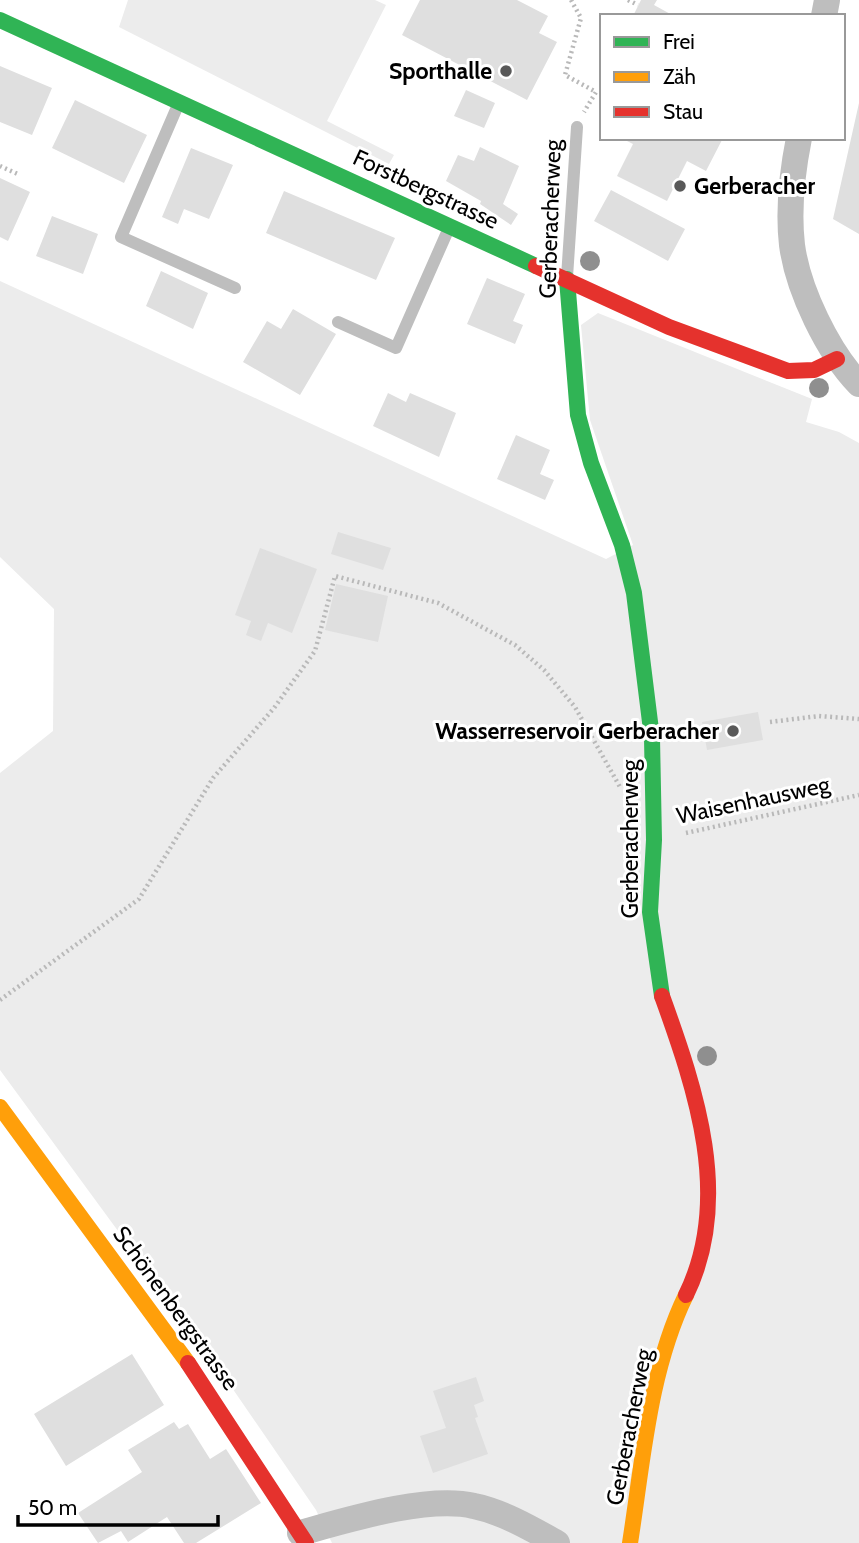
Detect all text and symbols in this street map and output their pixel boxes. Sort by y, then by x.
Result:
legend [600,14,845,140]
text: Frei [663,29,695,54]
place label: Sporthalle [389,57,492,85]
marker: Sporthalle [498,63,514,79]
text: Zäh [663,64,696,89]
text: Stau [663,99,703,124]
street label: Gerberacherweg [533,139,567,299]
street label: Forstbergstrasse [349,143,504,235]
place label: Gerberacher [694,172,815,200]
marker: Gerberacher [672,178,688,194]
place label: Wasserreservoir Gerberacher [435,717,719,745]
marker: Wasserreservoir Gerberacher [725,723,741,739]
street label: Gerberacherweg [616,759,644,918]
street label: Waisenhausweg [674,770,833,830]
street label: Schönenbergstrasse [107,1221,245,1396]
street label: Gerberacherweg [600,1346,658,1508]
scale bar [18,1484,217,1528]
text: 50 m [28,1495,77,1520]

